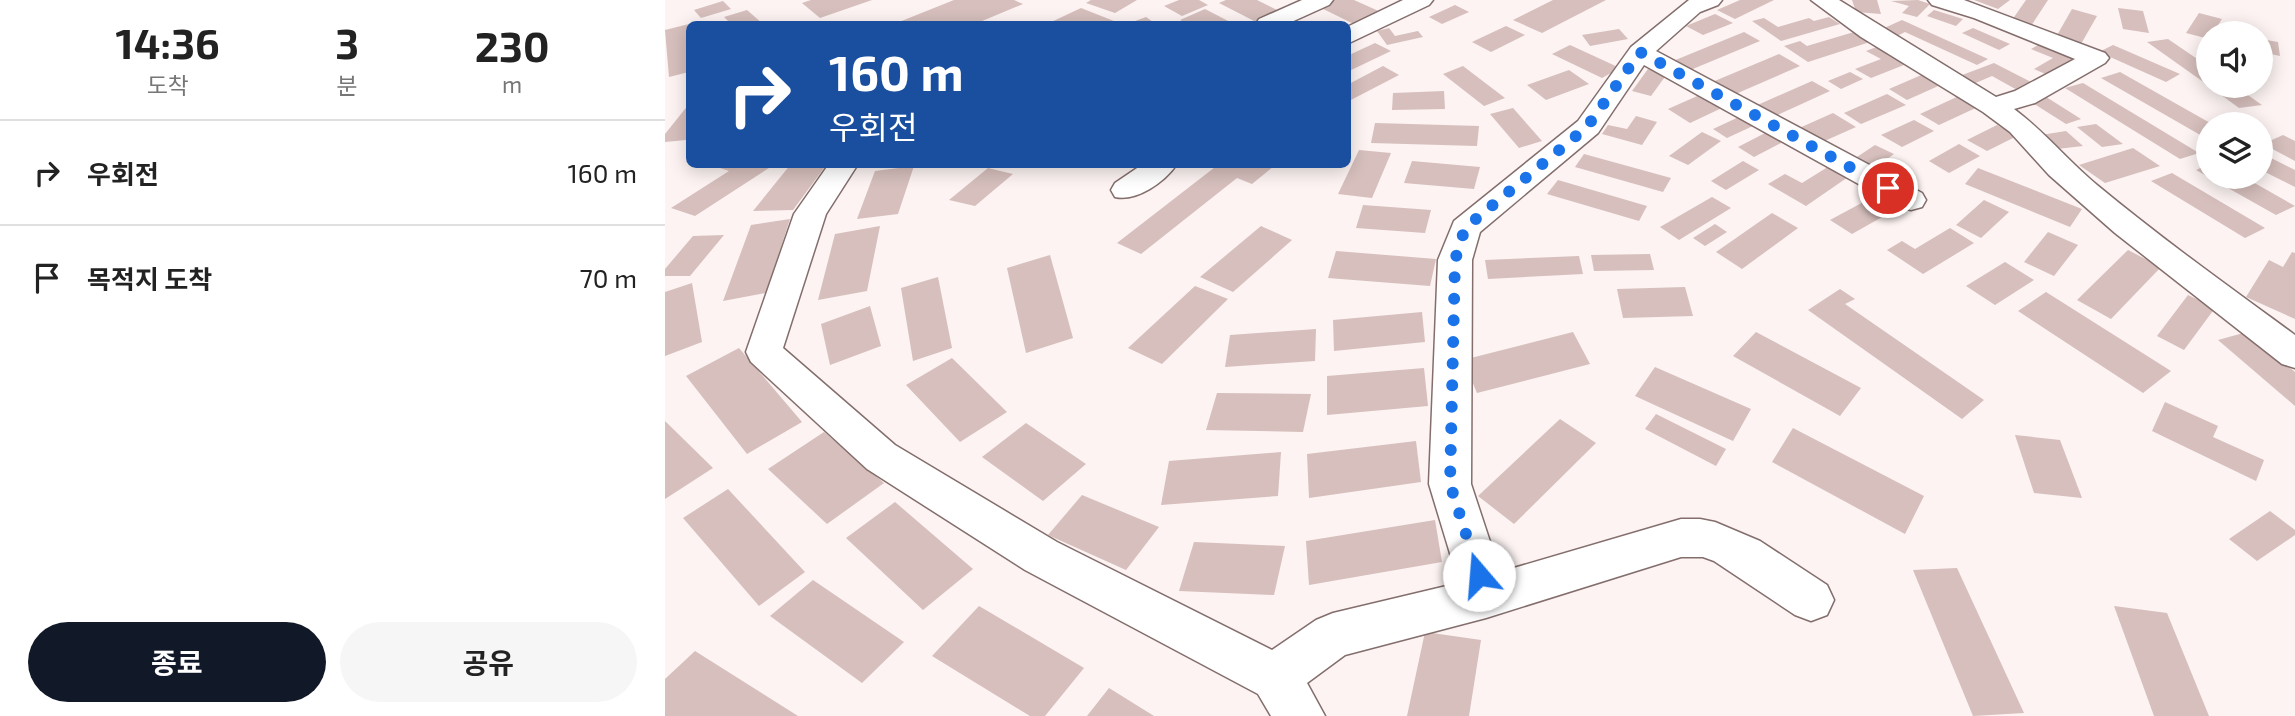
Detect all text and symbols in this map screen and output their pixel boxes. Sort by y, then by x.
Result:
text: 14:36 [116,17,220,67]
text: 3 [335,17,359,67]
text: 230 [475,20,549,70]
map controls [2196,21,2273,189]
button: sound [2196,21,2273,98]
text: 160 m [829,42,964,101]
icon: right [714,49,805,140]
text: m [502,70,522,98]
text: 도착 [147,71,189,99]
text: 분 [337,71,358,99]
text: 우회전 [829,107,917,145]
button: layers [2196,112,2273,189]
icon: right [28,154,66,192]
text: 160 m [568,157,637,188]
text: 우회전 [87,158,159,189]
pin [1858,158,1918,218]
icon: arrive [1869,169,1907,207]
icon: arrive [28,259,66,297]
text: 70 m [579,262,637,293]
text: 목적지 도착 [87,263,212,294]
position arrow [1442,538,1516,612]
button: 종료 [28,622,326,702]
button: 공유 [340,622,637,702]

